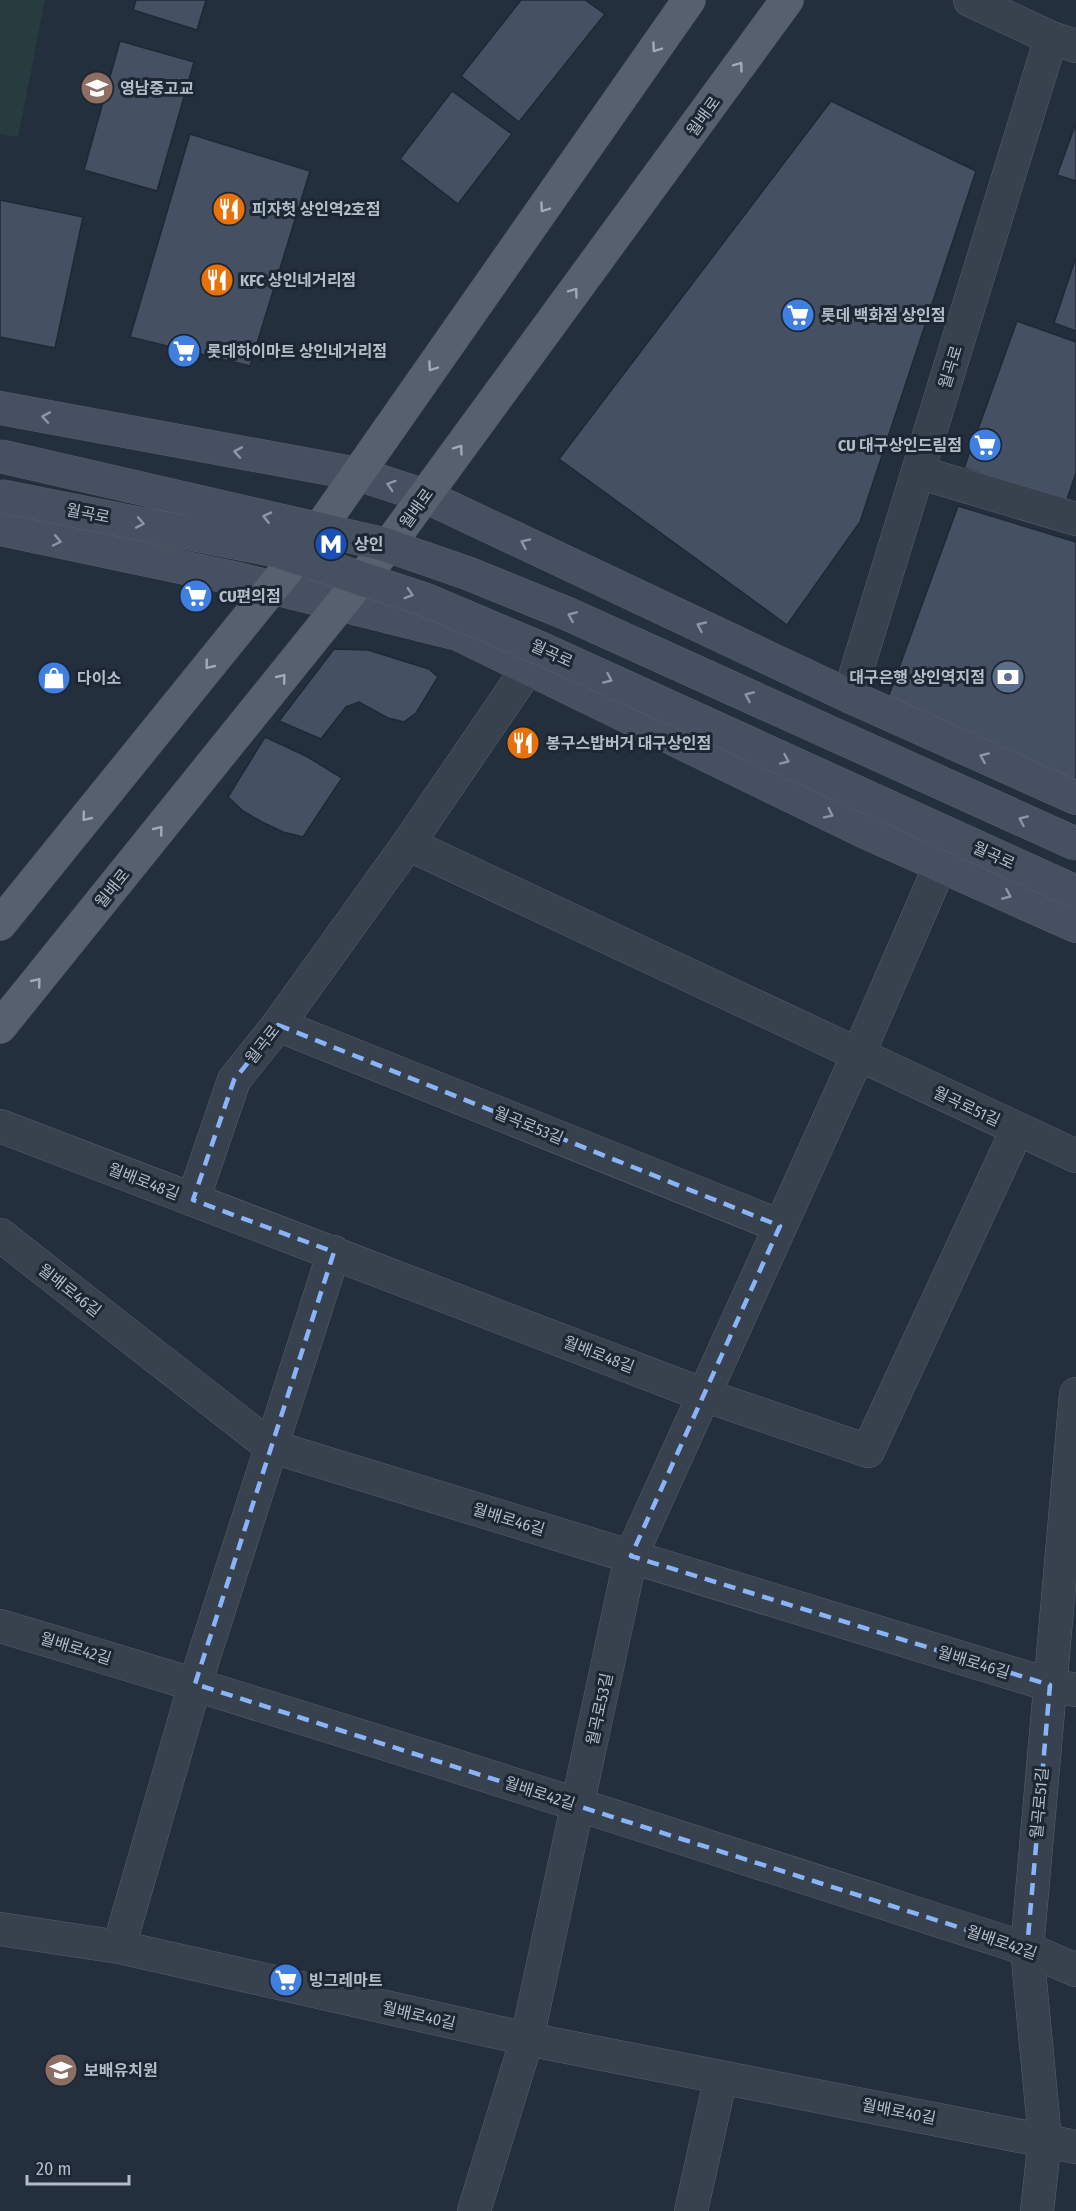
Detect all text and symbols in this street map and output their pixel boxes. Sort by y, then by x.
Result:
one-way arrow [652,41,663,52]
one-way arrow [731,62,742,73]
school or university icon: 영남중고교 [79,70,115,106]
place label: 영남중고교 [120,79,194,98]
street label: 월배로 [683,93,724,140]
restaurant icon: 피자헛 상인역2호점 [211,191,247,227]
place label: 피자헛 상인역2호점 [252,200,381,219]
one-way arrow [540,201,551,212]
restaurant icon: KFC 상인네거리점 [199,262,235,298]
place label: KFC 상인네거리점 [240,271,356,290]
one-way arrow [567,287,578,298]
supermarket icon: 롯데 백화점 상인점 [780,297,816,333]
place label: 롯데 백화점 상인점 [821,306,945,325]
supermarket icon: 롯데하이마트 상인네거리점 [166,333,202,369]
place label: 롯데하이마트 상인네거리점 [207,342,387,361]
street label: 월곡로 [935,343,966,391]
one-way arrow [428,361,439,372]
one-way arrow [42,411,52,424]
supermarket icon: CU 대구상인드림점 [967,427,1003,463]
place label: CU 대구상인드림점 [838,436,962,455]
one-way arrow [452,445,463,456]
one-way arrow [233,446,243,459]
one-way arrow [386,480,397,493]
street label: 월배로 [396,485,437,532]
street label: 월곡로 [64,500,112,527]
one-way arrow [262,511,272,524]
one-way arrow [135,516,145,529]
metro station icon: 상인 [313,526,349,562]
one-way arrow [52,534,62,547]
place label: 상인 [354,535,383,554]
one-way arrow [520,539,531,551]
supermarket icon: CU편의점 [178,578,214,614]
place label: CU편의점 [219,587,281,606]
one-way arrow [403,587,414,600]
one-way arrow [567,611,578,623]
one-way arrow [697,622,708,634]
street label: 월곡로 [528,636,576,671]
one-way arrow [205,658,216,669]
bank icon: 대구은행 상인역지점 [990,659,1026,695]
shop icon: 다이소 [36,660,72,696]
place label: 대구은행 상인역지점 [849,668,985,687]
place label: 다이소 [77,669,121,688]
one-way arrow [601,671,612,683]
one-way arrow [274,674,285,685]
one-way arrow [745,691,756,703]
restaurant icon: 봉구스밥버거 대구상인점 [505,725,541,761]
place label: 봉구스밥버거 대구상인점 [546,734,711,753]
one-way arrow [779,752,790,764]
one-way arrow [980,752,991,764]
one-way arrow [823,807,834,819]
one-way arrow [83,810,94,821]
one-way arrow [1018,815,1029,827]
one-way arrow [152,826,163,837]
street label: 월곡로 [970,838,1018,873]
street label: 월배로 [91,865,134,911]
one-way arrow [1000,888,1011,900]
one-way arrow [29,978,40,989]
street label: 월곡로 [241,1021,284,1068]
street label: 월곡로51길 [930,1083,1003,1130]
street label: 월곡로53길 [491,1103,566,1148]
street label: 월배로48길 [106,1159,182,1204]
street label: 월배로46길 [34,1260,105,1321]
street label: 월배로48길 [561,1332,637,1377]
street label: 월배로46길 [470,1499,547,1539]
street label: 월배로42길 [38,1629,114,1668]
street label: 월배로46길 [935,1642,1012,1682]
street label: 월곡로53길 [583,1671,616,1747]
street label: 월곡로51길 [1027,1767,1052,1840]
street label: 월배로42길 [502,1773,578,1814]
street label: 월배로42길 [964,1922,1040,1963]
supermarket icon: 빙그레마트 [268,1962,304,1998]
place label: 빙그레마트 [309,1971,383,1990]
street label: 월배로40길 [380,1998,458,2033]
school or university icon: 보배유치원 [43,2052,79,2088]
place label: 보배유치원 [84,2061,158,2080]
street label: 월배로40길 [860,2095,938,2128]
scale bar [27,2148,129,2186]
text: 20 m [36,2158,71,2180]

